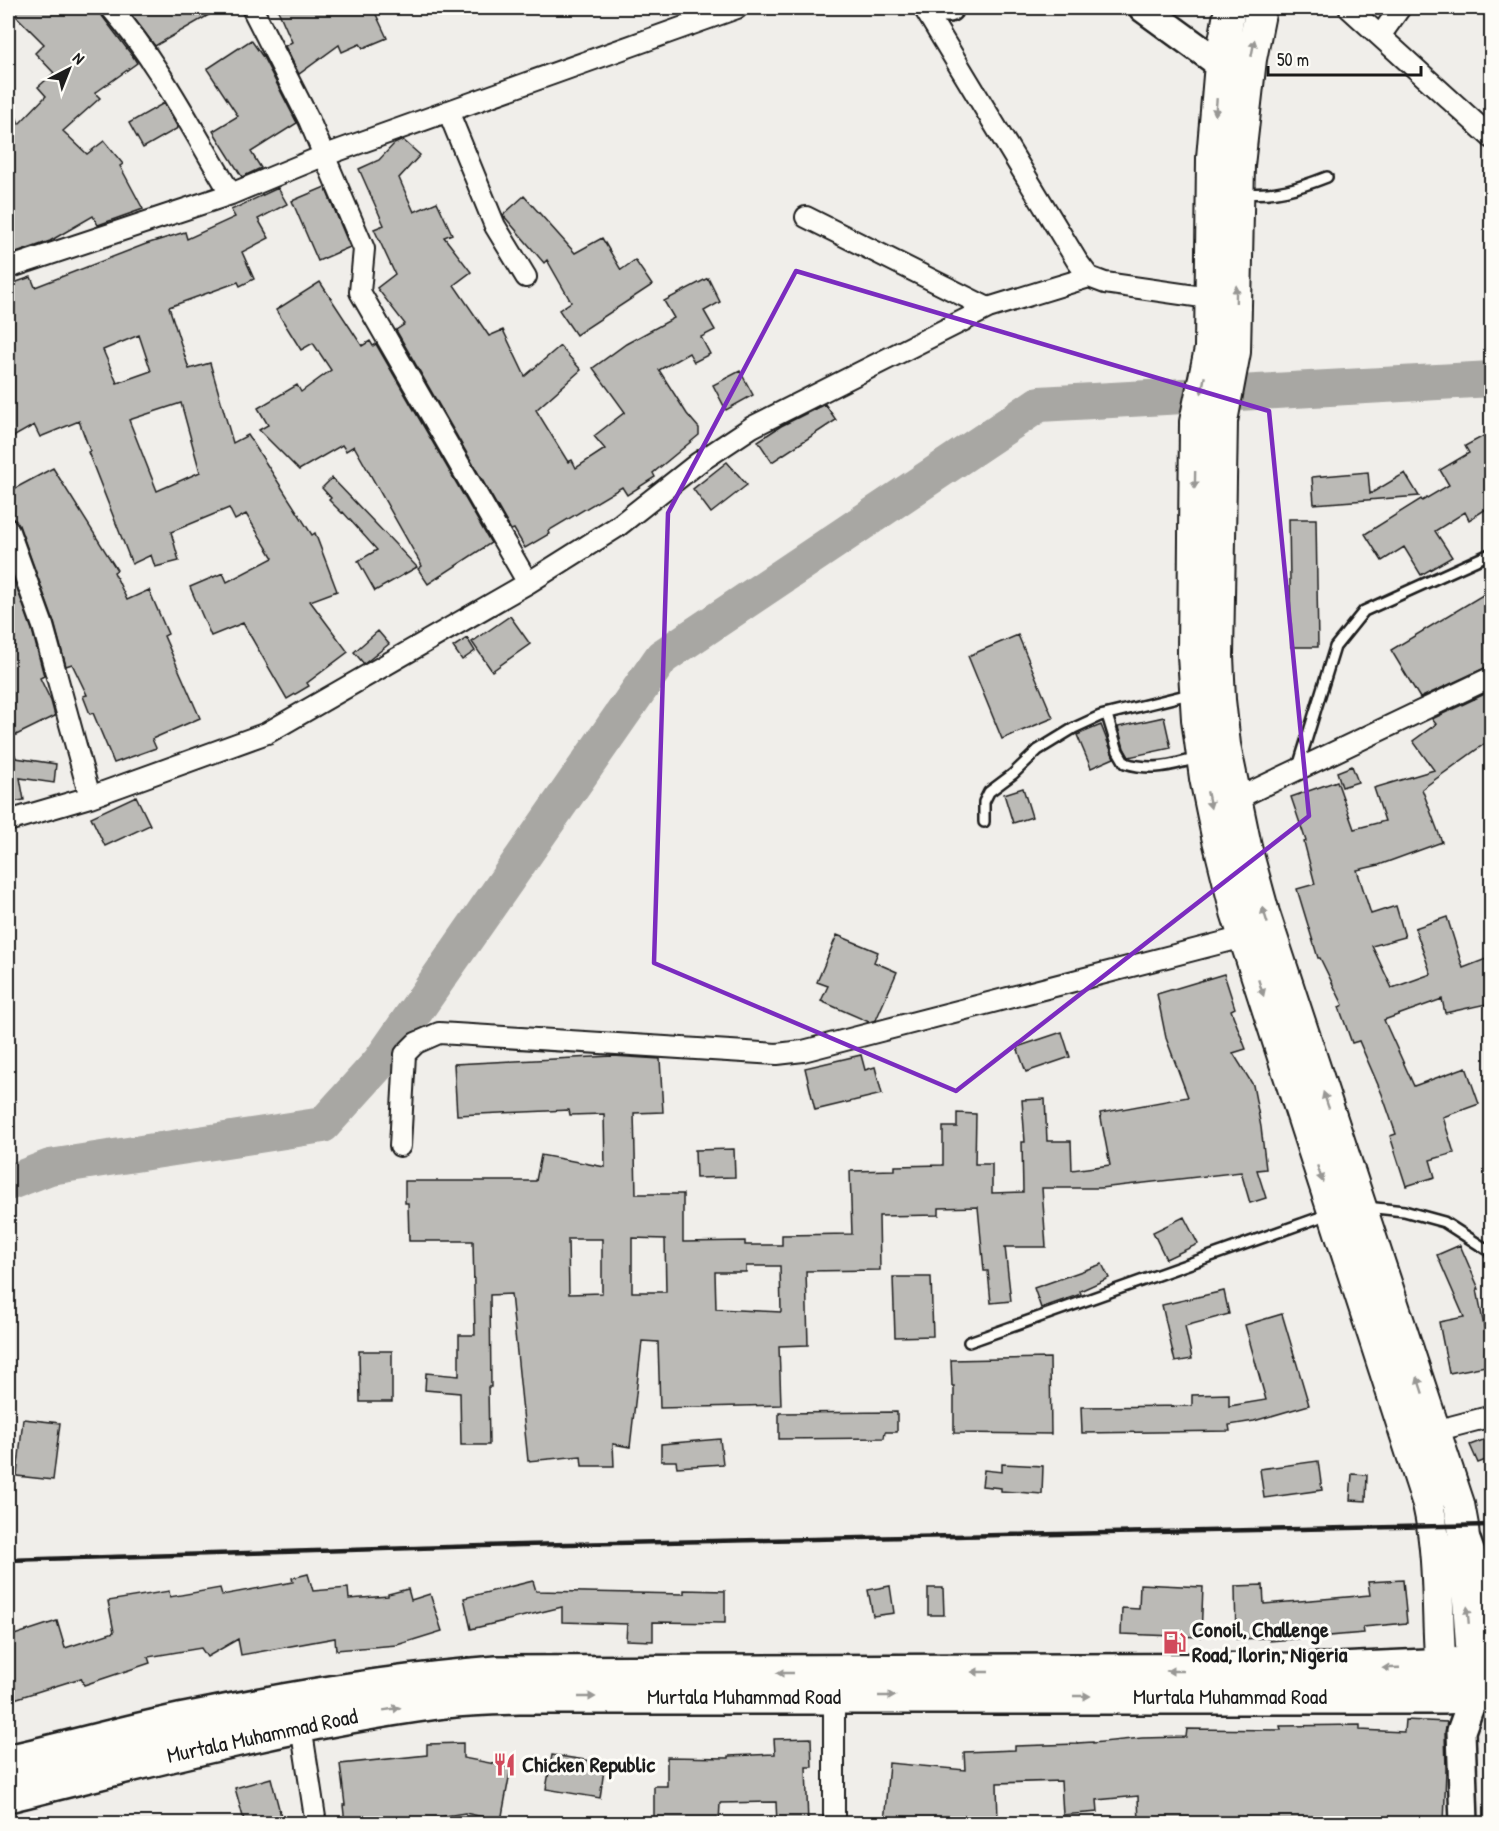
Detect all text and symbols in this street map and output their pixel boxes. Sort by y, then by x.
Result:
one-way arrow [1249,38,1258,57]
north arrow [39,39,99,99]
scale bar [1268,39,1421,77]
text: N [69,47,90,69]
text: 50 m [1277,47,1309,72]
one-way arrow [1211,97,1221,116]
one-way arrow [1232,284,1241,303]
one-way arrow [1198,376,1207,395]
one-way arrow [1190,471,1200,490]
one-way arrow [1205,791,1215,809]
one-way arrow [1259,906,1269,924]
one-way arrow [1256,979,1266,997]
one-way arrow [1321,1091,1331,1109]
one-way arrow [1316,1165,1325,1183]
one-way arrow [1415,1376,1425,1394]
one-way arrow [1463,1606,1473,1625]
place label: Conoil, Challenge Road, Ilorin, Nigeria [1192,1614,1348,1670]
fuel station icon: Conoil, Challenge Road, Ilorin, Nigeria [1161,1629,1187,1655]
one-way arrow [1382,1664,1401,1673]
one-way arrow [1166,1666,1185,1676]
one-way arrow [971,1667,990,1677]
one-way arrow [776,1668,795,1678]
street label: Murtala Muhammad Road [647,1681,841,1711]
street label: Murtala Muhammad Road [1133,1681,1327,1711]
one-way arrow [877,1691,896,1701]
one-way arrow [1072,1691,1091,1701]
one-way arrow [577,1692,596,1702]
street label: Murtala Muhammad Road [164,1700,360,1770]
one-way arrow [383,1705,402,1714]
place label: Chicken Republic [522,1749,655,1780]
restaurant icon: Chicken Republic [491,1751,517,1777]

